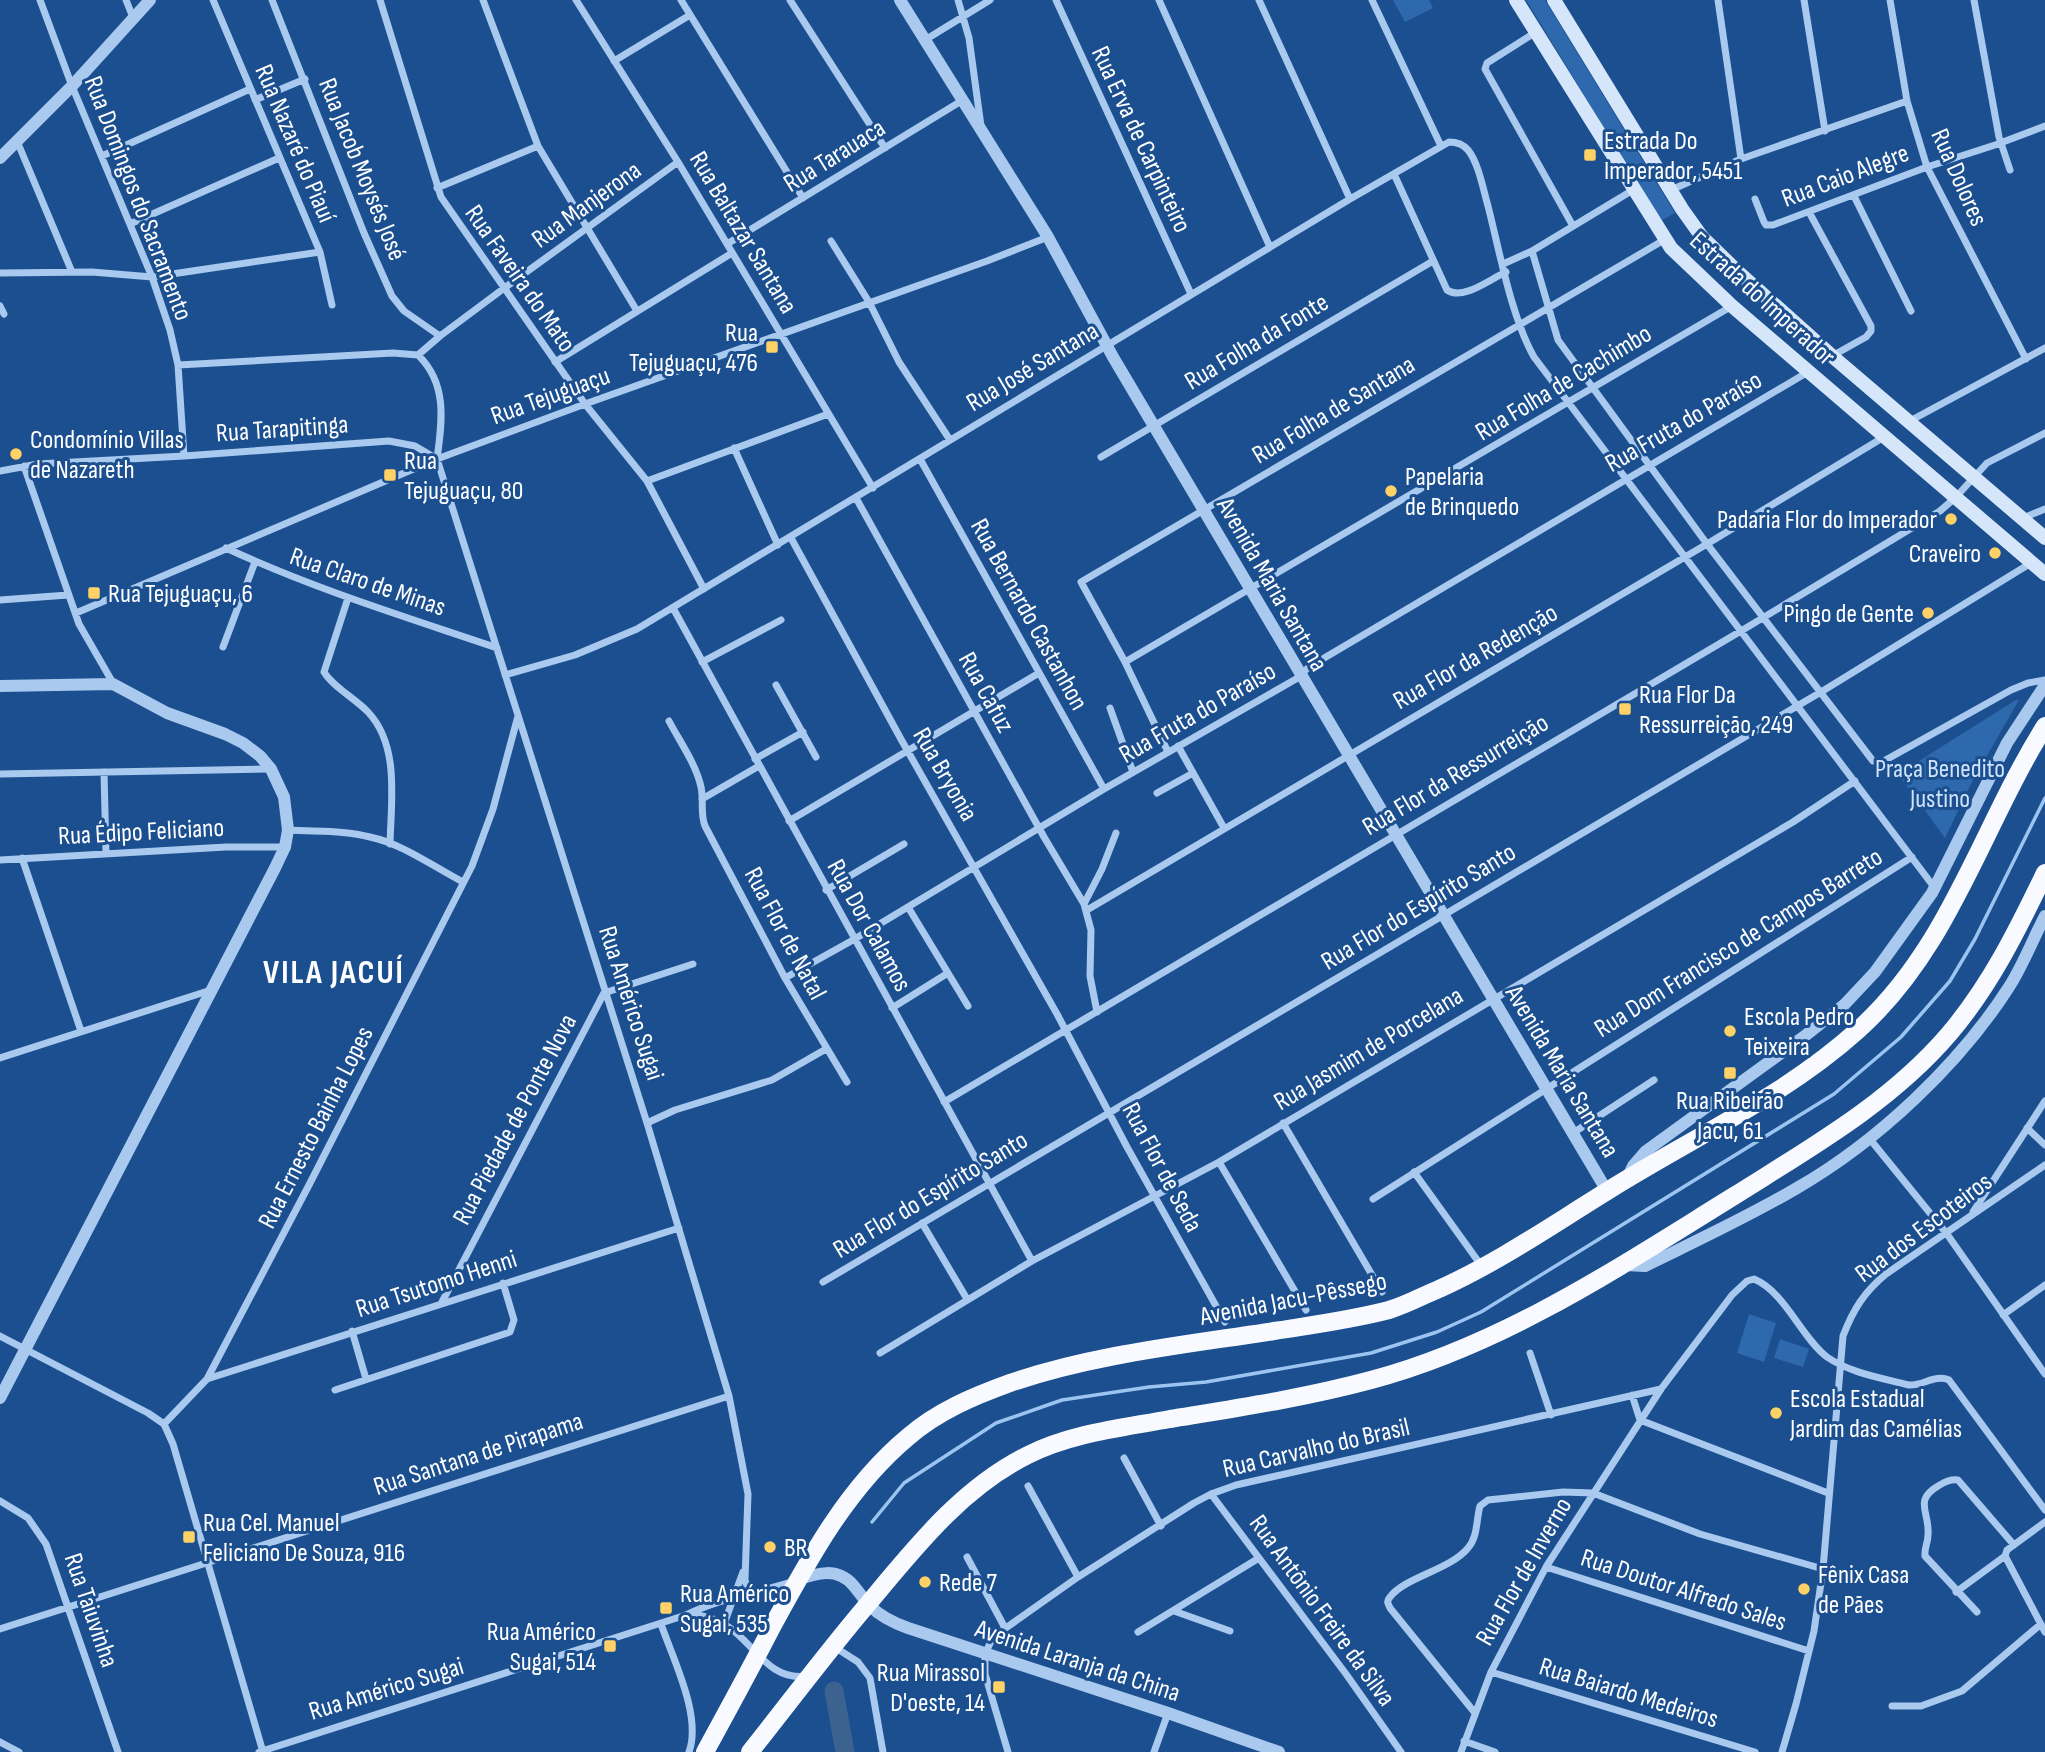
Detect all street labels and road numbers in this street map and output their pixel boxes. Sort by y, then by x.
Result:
street label: Rua Erva de Carpinteiro [1084,42,1197,238]
street label: Rua Nazaré do Piauí [247,60,342,227]
street label: Rua Domingos do Sacramento [77,72,198,325]
street label: Rua Jacob Moysés José [311,74,412,265]
street label: Rua Tarauaca [778,113,891,200]
street label: Rua Dolores [1924,124,1994,231]
street label: Rua Caio Alegre [1778,138,1913,215]
street label: Rua Baltazar Santana [682,146,803,319]
street label: Rua Manjerona [526,155,648,255]
street label: Rua Faveira do Mato [458,199,582,358]
street label: Estrada do Imperador [1683,226,1842,373]
street label: Rua Folha da Fonte [1179,287,1334,397]
street label: Rua José Santana [961,316,1104,419]
street label: Rua Folha de Cachimbo [1470,319,1657,448]
street label: Rua Folha de Santana [1247,350,1421,471]
street label: Rua Tejuguaçu [487,361,614,432]
street label: Rua Fruta do Paraíso [1600,365,1768,480]
street label: Rua Tarapitinga [215,409,349,450]
street label: Avenida Maria Santana [1209,492,1334,677]
street label: Rua Bernardo Castanhon [963,514,1094,716]
street label: Rua Claro de Minas [286,541,449,624]
street label: Rua Flor da Redenção [1388,598,1563,717]
street label: Rua Cafuz [951,647,1020,738]
street label: Rua Fruta do Paraíso [1114,656,1282,771]
street label: Rua Flor da Ressurreição [1357,708,1554,843]
street label: Rua Bryonia [906,722,984,827]
street label: Rua Édipo Feliciano [57,813,225,852]
street label: Rua Flor do Espírito Santo [1316,837,1522,978]
street label: Rua Dom Francisco de Campos Barreto [1589,842,1888,1045]
street label: Rua Dor Calamos [820,854,918,997]
street label: Rua Flor de Natal [737,862,833,1005]
street label: Rua Américo Sugai [591,923,670,1084]
street label: Avenida Maria Santana [1498,979,1625,1163]
street label: Rua Jasmim de Porcelana [1269,981,1469,1118]
street label: Rua Piedade de Ponte Nova [447,1009,584,1230]
street label: Rua Ernesto Bainha Lopes [252,1022,381,1234]
street label: Rua Flor de Seda [1115,1098,1209,1238]
street label: Rua Flor do Espírito Santo [828,1125,1034,1266]
street label: Rua dos Escoteiros [1849,1167,1998,1290]
street label: Rua Tsutomo Henni [352,1244,521,1325]
street label: Avenida Jacu-Pêssego [1196,1266,1389,1333]
street label: Rua Santana de Pirapama [370,1406,587,1503]
street label: Rua Carvalho do Brasil [1220,1412,1413,1485]
street label: Rua Flor de Inverno [1469,1492,1579,1651]
street label: Rua Antônio Freire da Silva [1242,1509,1402,1712]
street label: Rua Doutor Alfredo Sales [1577,1543,1790,1638]
street label: Rua Taiuvinha [57,1549,125,1672]
street label: Avenida Laranja da China [970,1613,1184,1709]
street label: Rua Américo Sugai [305,1651,468,1728]
street label: Rua Baiardo Medeiros [1535,1651,1722,1735]

